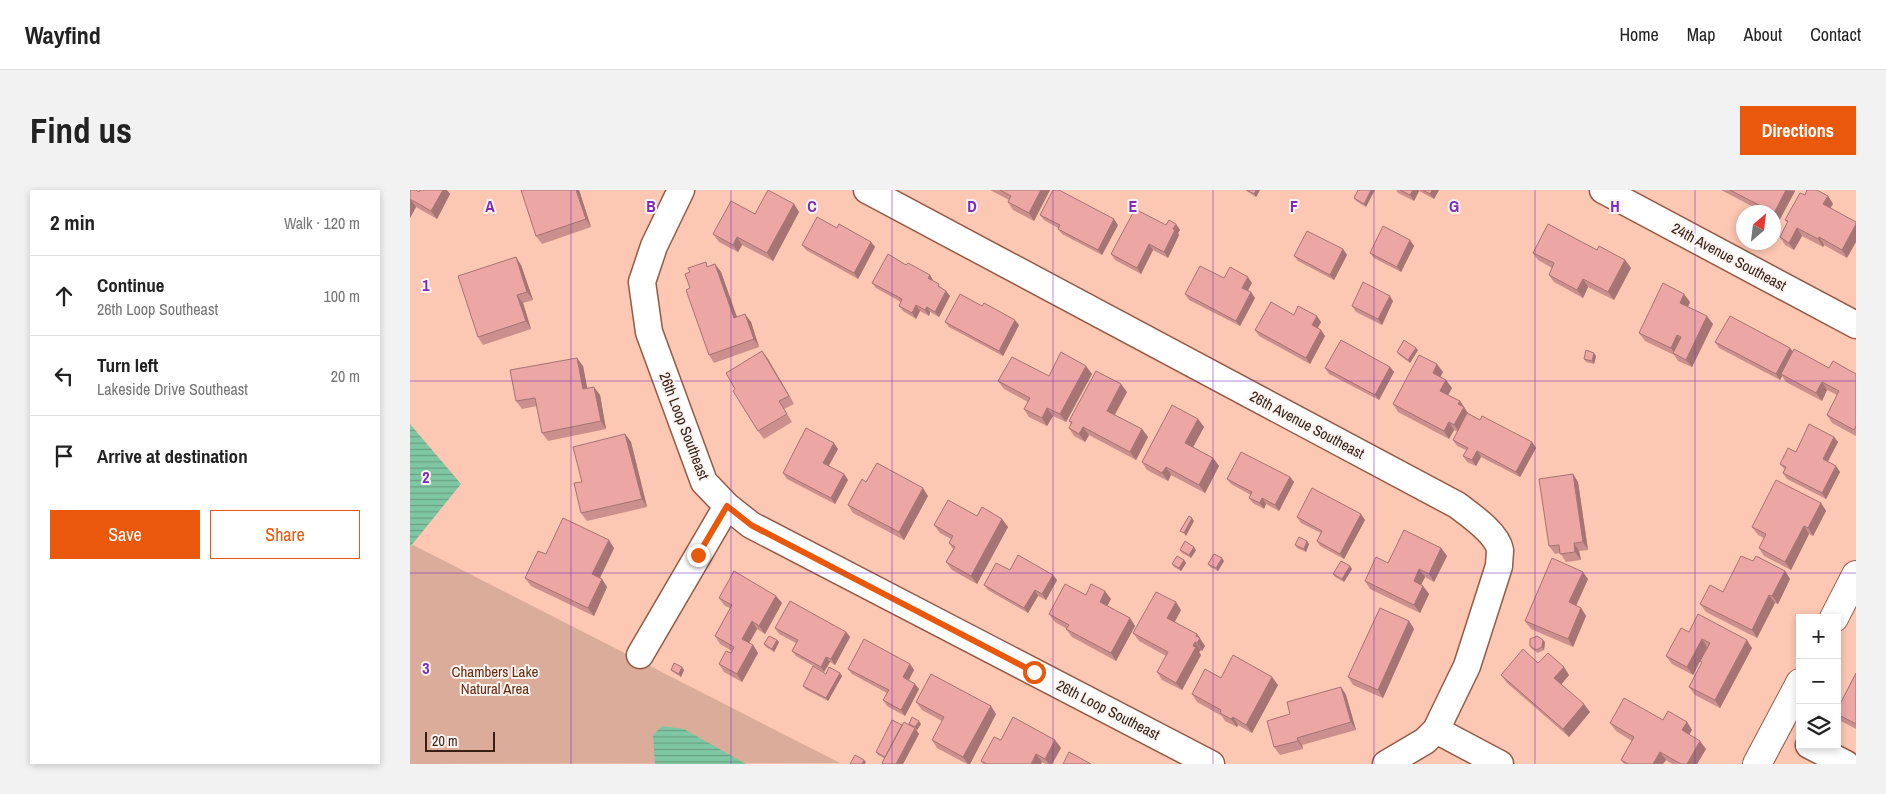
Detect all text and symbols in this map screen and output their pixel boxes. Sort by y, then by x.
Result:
text: Wayfind [25,19,101,51]
text: Home [1619,22,1659,47]
text: Map [1687,22,1716,47]
text: About [1744,22,1782,47]
text: Contact [1810,22,1861,47]
button: Directions [1740,106,1856,155]
text: Find us [30,107,132,154]
text: A [485,195,495,217]
text: B [646,195,656,217]
text: C [807,195,817,217]
text: D [967,195,977,217]
text: E [1129,195,1138,217]
text: F [1290,195,1298,217]
text: G [1449,195,1459,217]
text: H [1610,195,1620,217]
north arrow [1736,205,1781,250]
text: 2 min [50,208,95,237]
text: Walk · 120 m [284,212,360,234]
street label: 24th Avenue Southeast [1668,217,1791,296]
text: Continue [97,272,165,298]
text: 1 [422,274,430,296]
icon: ahead [50,282,78,310]
text: 100 m [324,285,360,307]
text: 26th Loop Southeast [97,298,218,320]
text: Turn left [97,352,158,378]
icon: left [50,362,78,390]
text: 20 m [331,365,360,387]
street label: 26th Loop Southeast [654,369,715,483]
text: Lakeside Drive Southeast [97,378,248,400]
street label: 26th Avenue Southeast [1246,385,1369,464]
icon: arrive [50,442,78,470]
text: Arrive at destination [97,443,248,469]
text: 2 [422,466,430,488]
button: Save [50,510,200,559]
button: Share [210,510,360,559]
route end [687,544,710,567]
map controls [1796,614,1841,749]
button: + [1796,614,1841,659]
text: 3 [422,657,430,679]
button: − [1796,659,1841,704]
park label: Chambers Lake Natural Area [452,661,539,699]
route start [1023,661,1046,684]
street label: 26th Loop Southeast [1053,674,1164,745]
button: layers [1796,704,1841,749]
scale bar [425,729,495,752]
text: 20 m [432,732,458,750]

